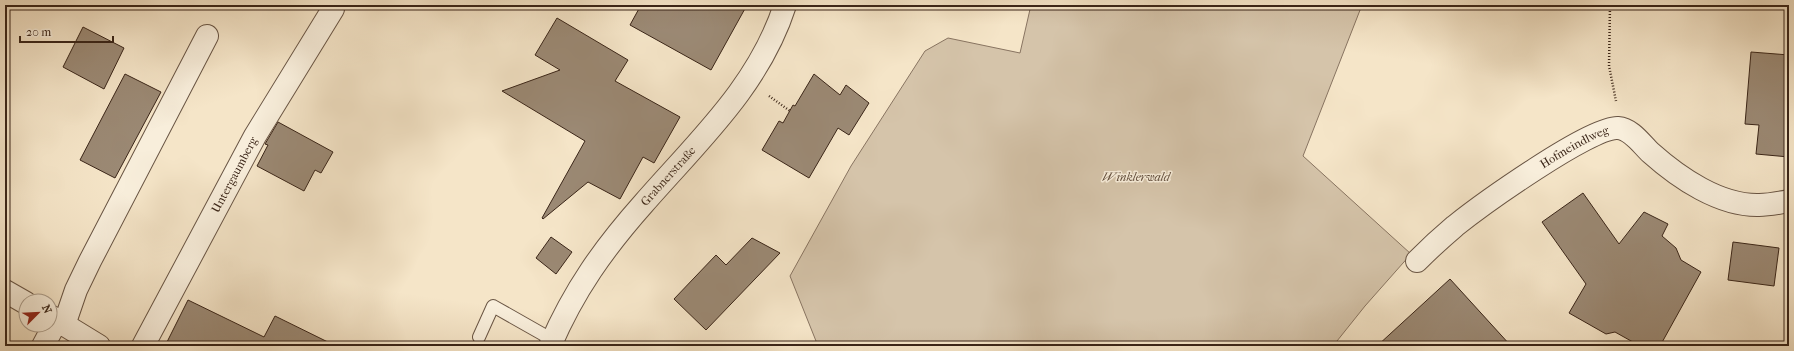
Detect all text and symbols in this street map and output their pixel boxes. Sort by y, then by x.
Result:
scale bar [20,18,113,44]
text: 20 m [26,25,51,39]
street label: Hofmeindlweg [1537,123,1611,171]
street label: Untergaumberg [208,134,260,215]
street label: Grabnerstraße [638,143,699,209]
park label: Winklerwald [1102,170,1172,184]
north arrow [18,293,58,333]
text: N [39,303,55,316]

